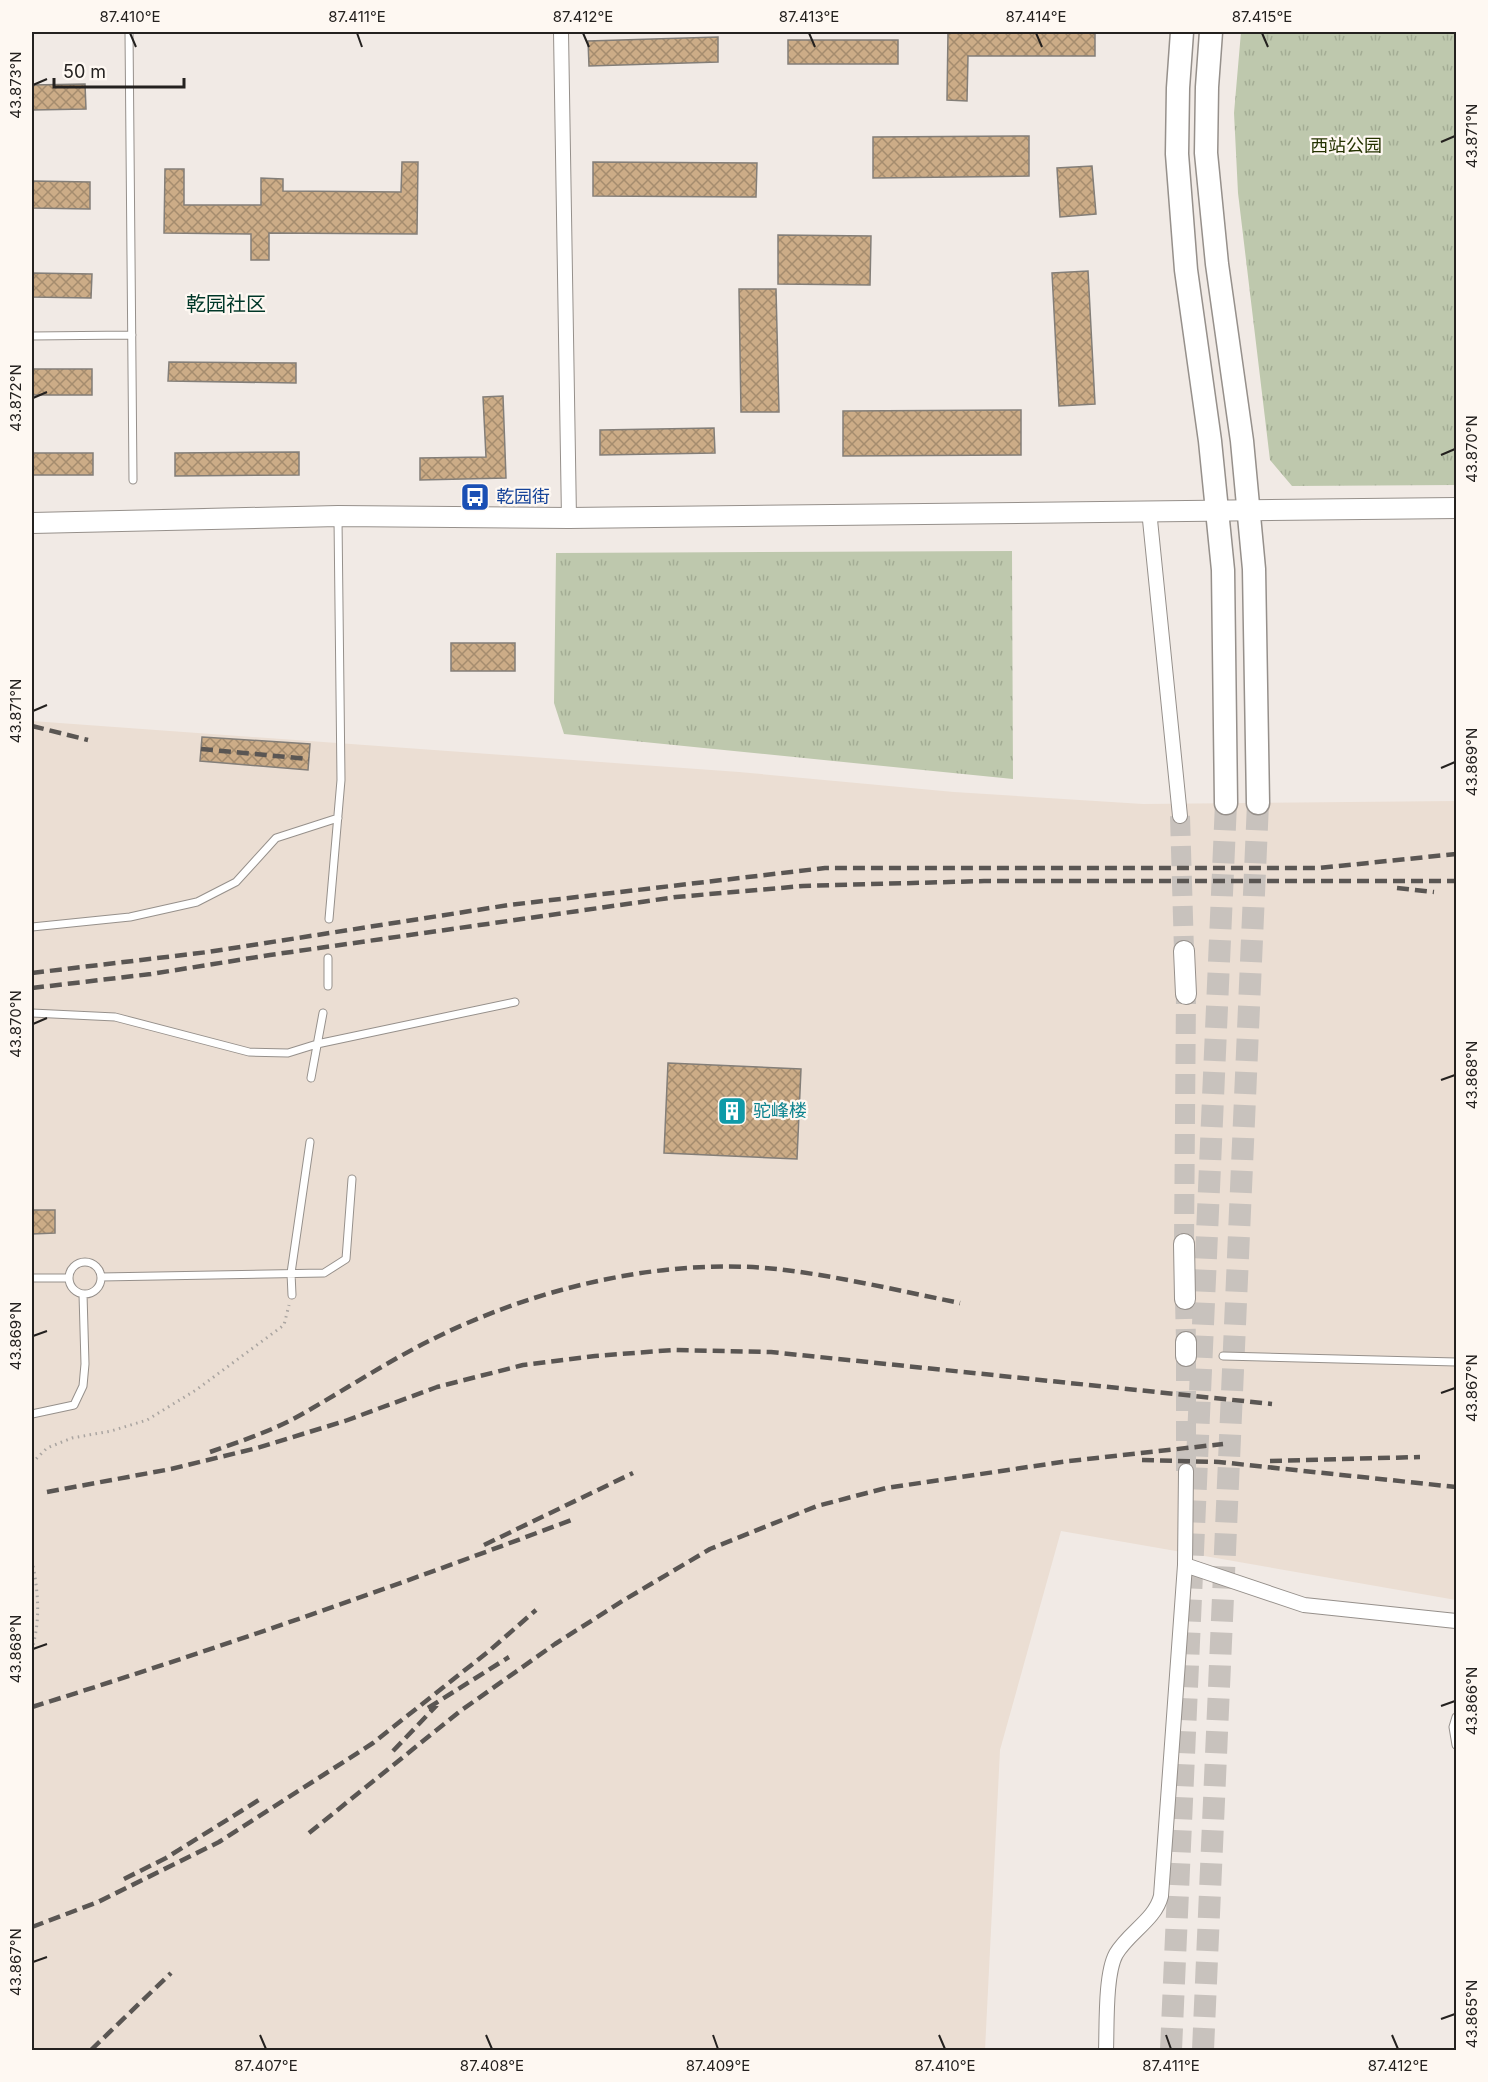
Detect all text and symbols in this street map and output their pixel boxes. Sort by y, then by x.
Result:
text: 87.410°E [99,7,161,26]
text: 87.411°E [328,7,386,26]
text: 87.412°E [553,7,613,26]
text: 87.413°E [779,7,839,26]
text: 87.414°E [1006,7,1066,26]
text: 87.415°E [1232,7,1292,26]
text: 43.873°N [6,51,25,119]
scale bar [54,51,184,89]
text: 50 m [63,61,106,82]
text: 43.871°N [1462,104,1481,168]
park label: 西站公园 [1310,135,1382,156]
district label: 乾园社区 [186,292,266,316]
text: 43.872°N [6,364,25,432]
text: 43.870°N [1462,415,1481,483]
bus stop icon: 乾园街 [459,481,491,513]
place label: 乾园街 [496,486,550,507]
text: 43.871°N [6,679,25,743]
text: 43.869°N [1462,728,1481,796]
text: 43.870°N [6,990,25,1058]
text: 43.868°N [1462,1041,1481,1109]
building icon: 驼峰楼 [716,1095,748,1127]
place label: 驼峰楼 [753,1100,807,1121]
text: 43.869°N [6,1302,25,1370]
text: 43.867°N [1462,1354,1481,1422]
text: 43.868°N [6,1615,25,1683]
text: 43.866°N [1462,1667,1481,1735]
text: 43.867°N [6,1928,25,1996]
text: 43.865°N [1462,1980,1481,2048]
text: 87.407°E [234,2056,298,2075]
text: 87.408°E [460,2056,524,2075]
text: 87.409°E [686,2056,750,2075]
text: 87.410°E [914,2056,976,2075]
text: 87.411°E [1142,2056,1200,2075]
text: 87.412°E [1368,2056,1428,2075]

